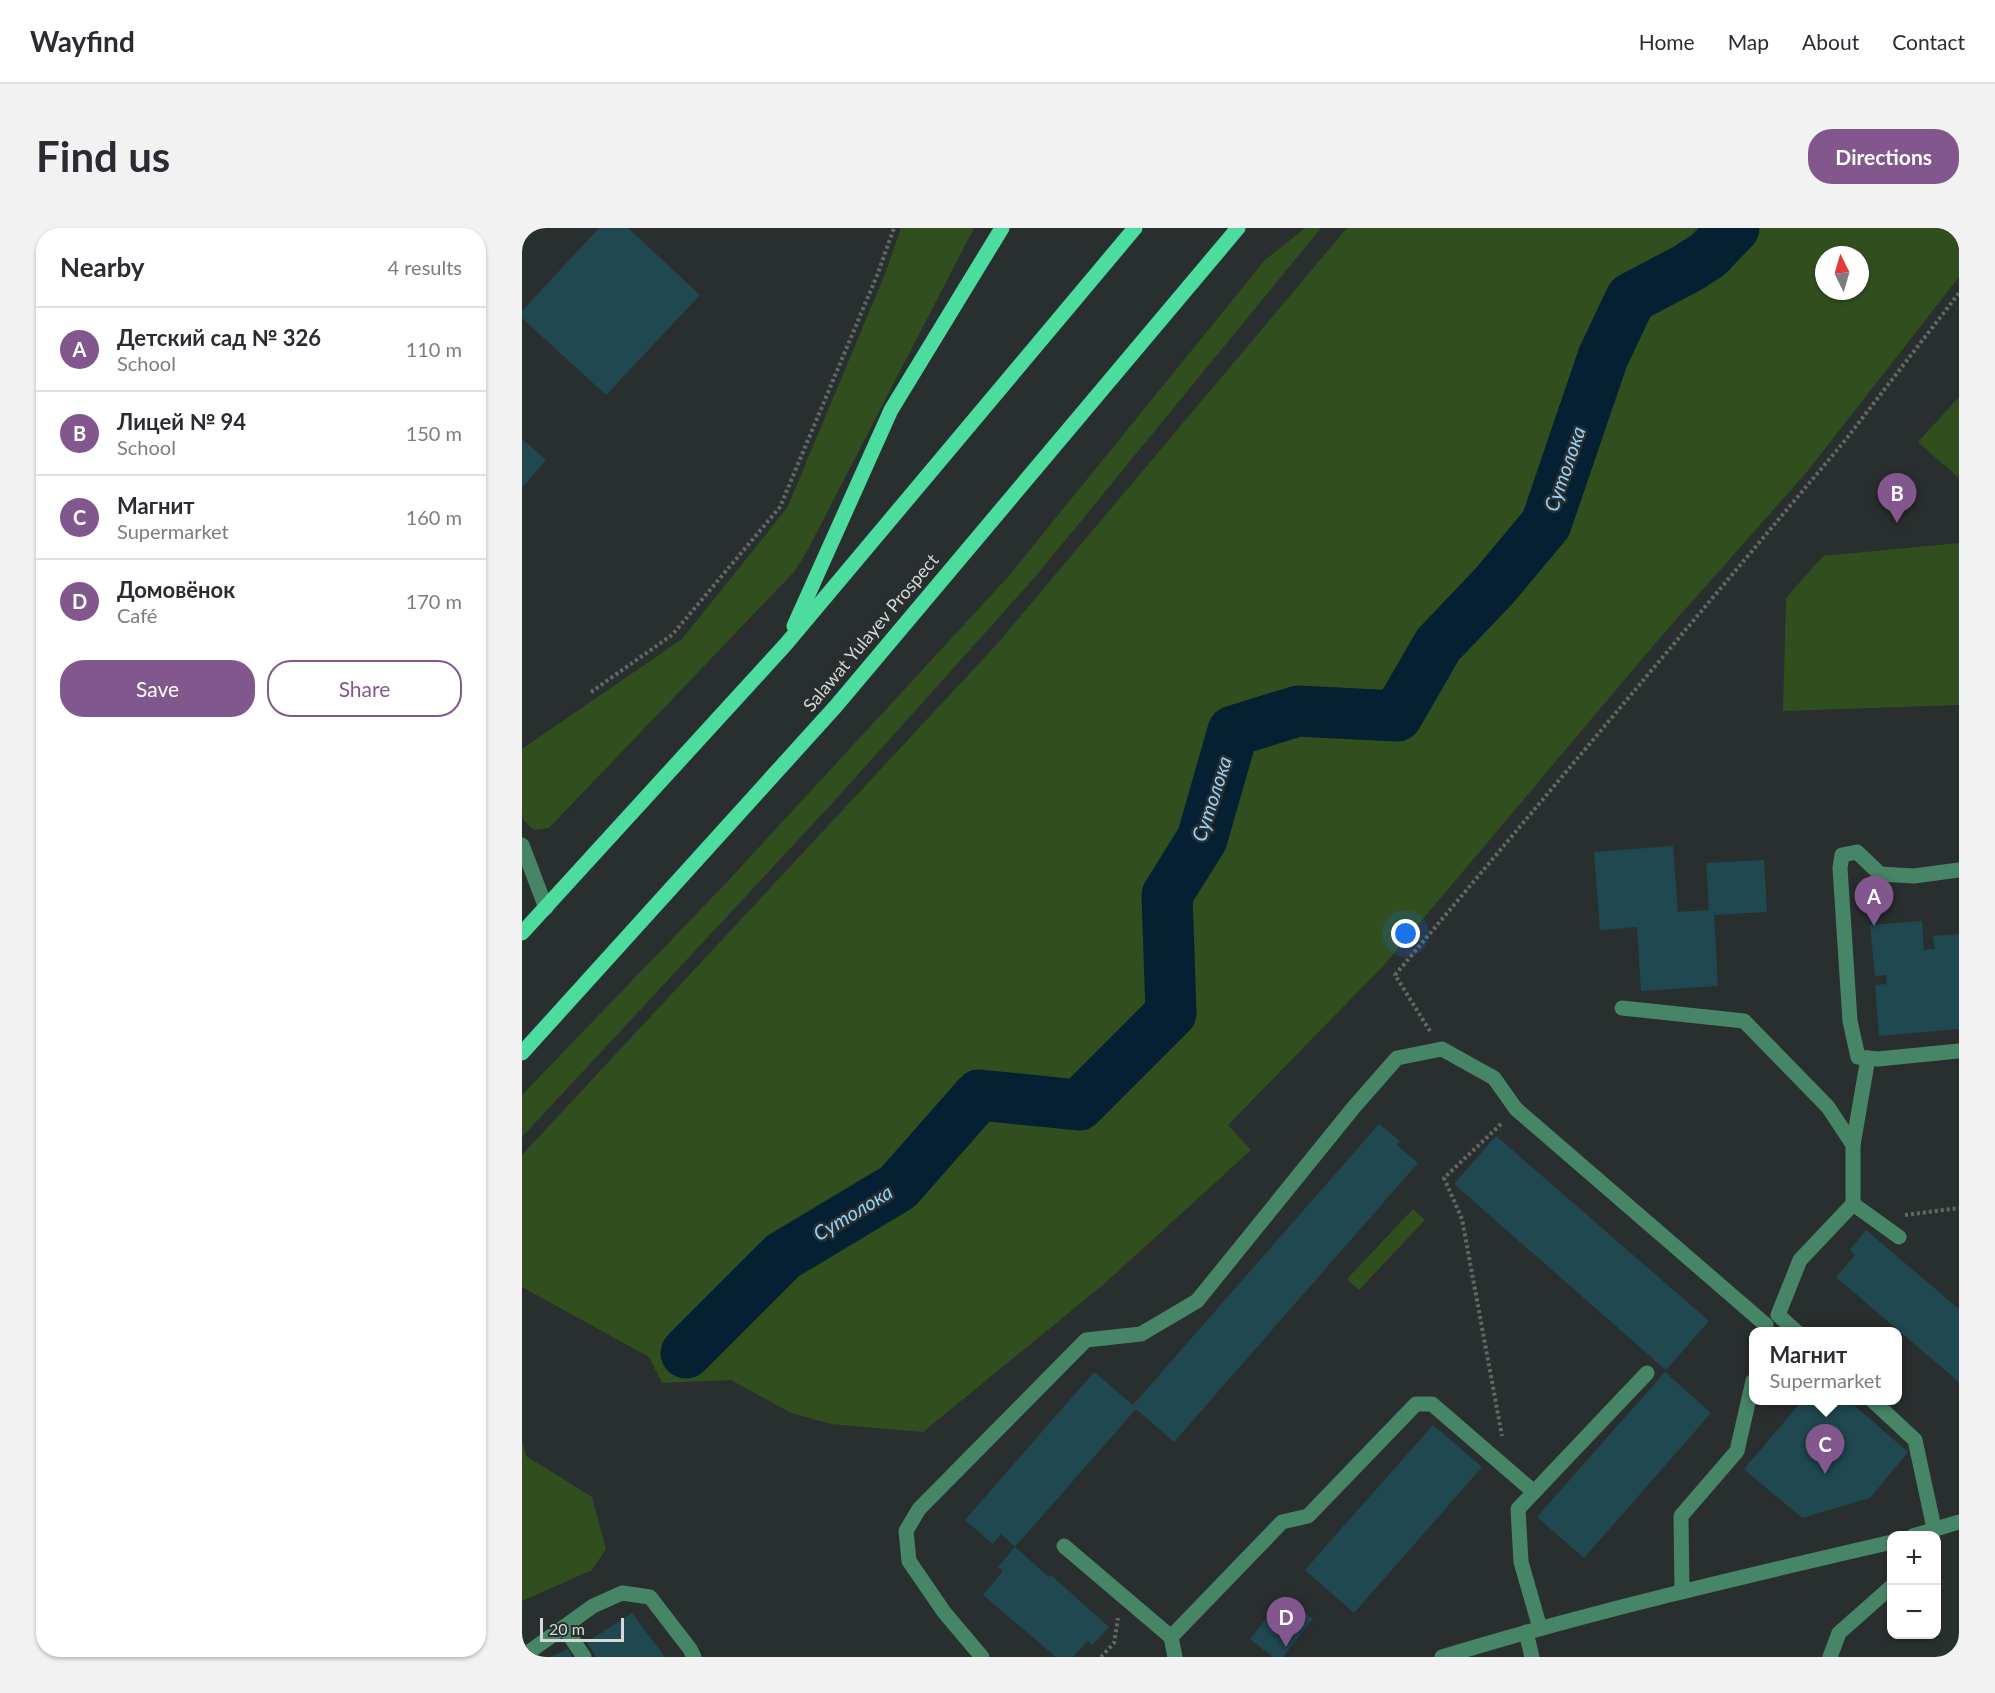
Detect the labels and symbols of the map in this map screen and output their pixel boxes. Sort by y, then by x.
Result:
north arrow [1815,246,1869,300]
water label: Сутолока [1538,423,1590,514]
pin: B [1878,474,1916,523]
street label: Salawat Yulayev Prospect [798,549,943,716]
water label: Сутолока [1186,753,1236,844]
pin: A [1854,876,1894,926]
your location [1391,919,1420,948]
water label: Сутолока [809,1179,896,1245]
pin: C [1806,1424,1844,1474]
pin: D [1266,1598,1305,1647]
scale bar [540,1615,624,1642]

